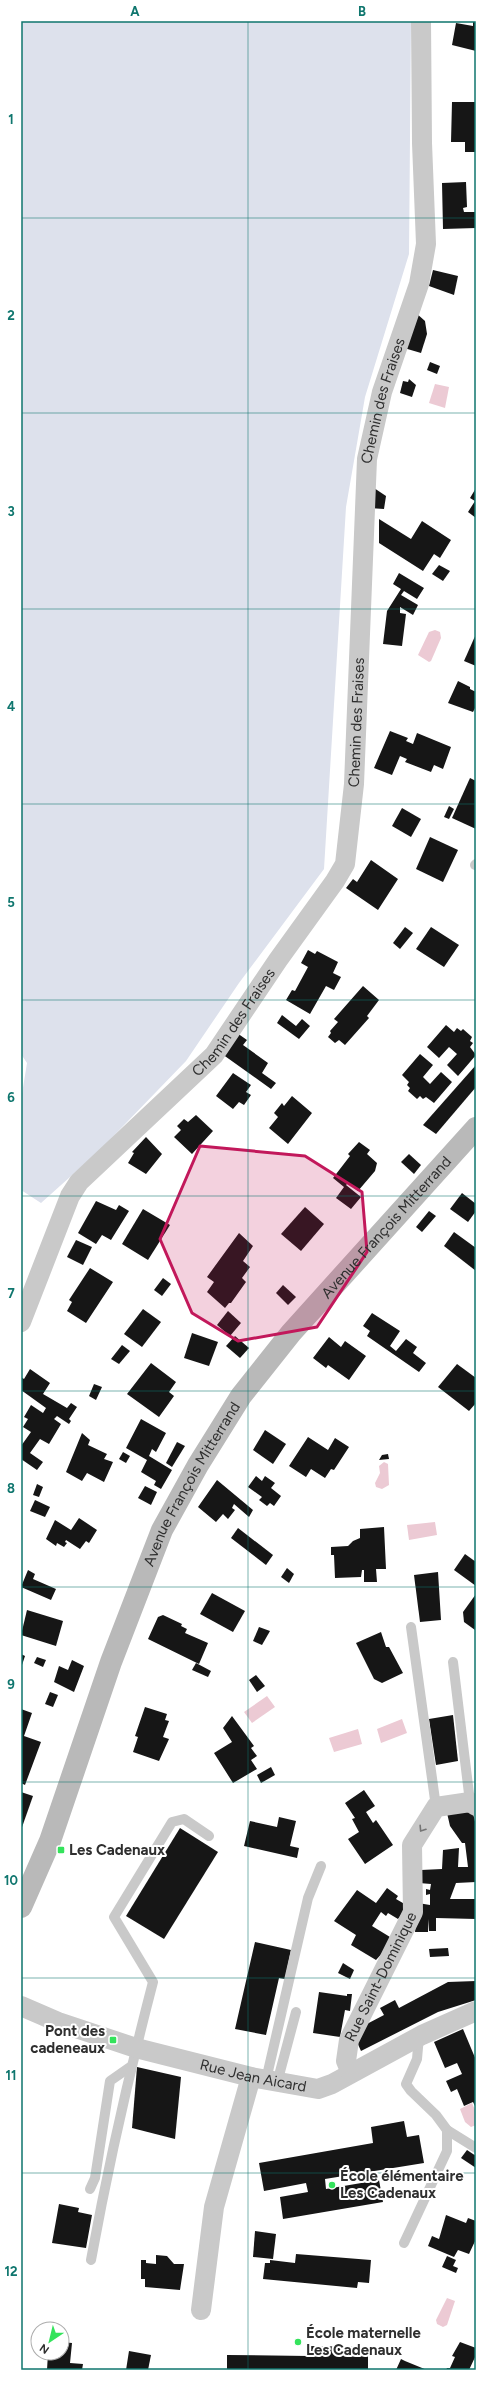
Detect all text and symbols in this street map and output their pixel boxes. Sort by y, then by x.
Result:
text: A [130,4,140,19]
text: B [358,4,366,19]
text: 1 [8,112,14,127]
text: 2 [7,308,15,323]
street label: Chemin des Fraises [357,335,409,465]
text: 3 [7,504,15,519]
street label: Chemin des Fraises [345,657,368,788]
text: 4 [7,699,15,714]
text: 5 [7,895,15,910]
street label: Chemin des Fraises [188,965,279,1080]
text: 6 [7,1090,15,1105]
street label: Avenue François Mitterrand [318,1153,455,1302]
text: 7 [7,1286,15,1301]
street label: Avenue François Mitterrand [140,1399,244,1569]
text: 8 [7,1481,15,1496]
text: 9 [7,1677,15,1692]
one-way arrow [420,1824,427,1831]
place label: Les Cadenaux [69,1841,165,1859]
marker: Les Cadenaux [56,1845,66,1855]
text: 10 [4,1873,18,1888]
street label: Rue Saint-Dominique [341,1909,421,2045]
place label: Pont des cadeneaux [30,2022,105,2057]
marker: Pont des cadeneaux [108,2035,118,2045]
street label: Rue Jean Aicard [198,2055,308,2096]
text: 11 [6,2068,16,2083]
place label: École élémentaire Les Cadenaux [340,2167,464,2202]
marker: École élémentaire Les Cadenaux [327,2180,337,2190]
text: 12 [4,2264,18,2279]
north arrow [30,2321,70,2361]
place label: École maternelle Les Cadenaux [306,2324,421,2359]
marker: École maternelle Les Cadenaux [293,2337,303,2347]
text: N [37,2341,52,2357]

